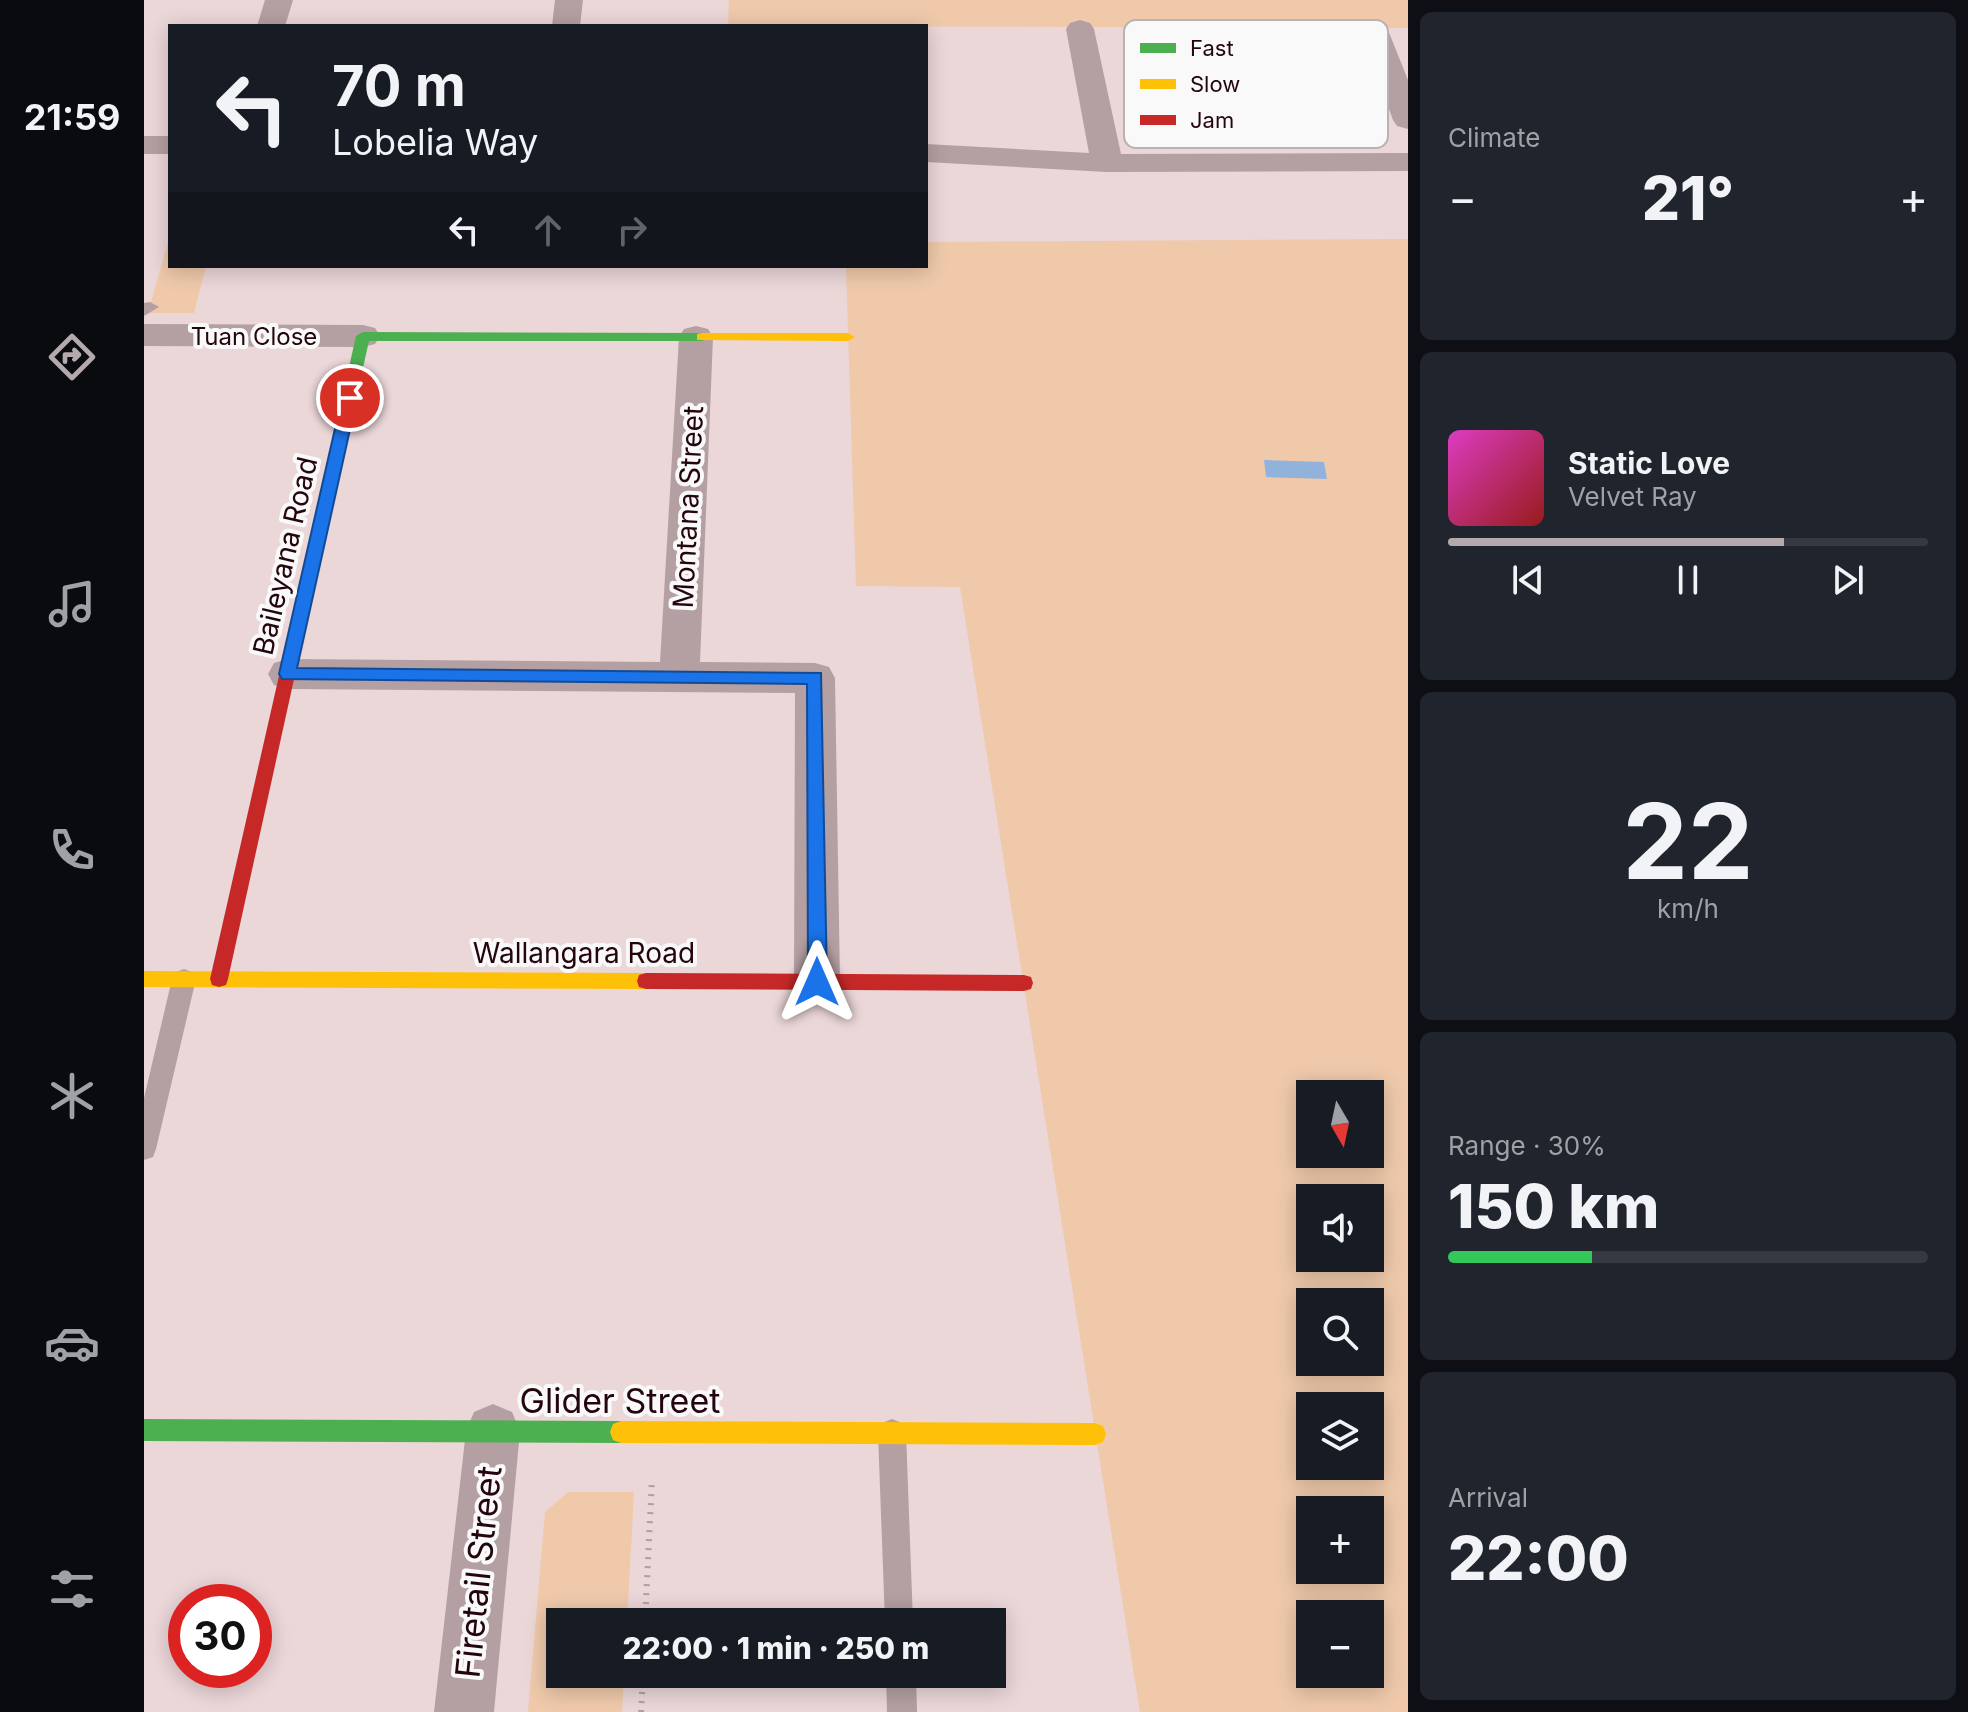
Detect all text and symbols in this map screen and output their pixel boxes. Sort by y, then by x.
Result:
legend [1124,20,1388,148]
text: Fast [1190,35,1234,61]
text: 70 m [332,52,466,120]
icon: left [200,56,304,160]
text: Slow [1190,71,1240,97]
text: 21:59 [24,95,120,139]
text: Jam [1190,107,1234,133]
text: Lobelia Way [332,120,538,164]
text: Climate [1448,122,1540,153]
text: 21° [1642,162,1734,234]
text: − [1448,171,1477,225]
text: + [1899,171,1928,225]
icon: left [442,208,486,252]
icon: ahead [526,208,570,252]
icon: right [610,208,654,252]
street label: Tuan Close [191,322,317,351]
icon: directions [44,329,100,385]
pin [316,364,384,432]
icon: arrive [328,376,372,420]
street label: Montana Street [666,405,710,609]
text: Static Love [1568,445,1730,481]
street label: Baileyana Road [246,454,324,658]
text: Velvet Ray [1568,481,1697,512]
icon: previous [1506,558,1550,602]
icon: pause [1666,558,1710,602]
icon: next [1826,558,1870,602]
icon: music [44,576,100,632]
text: 22 [1622,778,1754,904]
icon: phone [44,822,100,878]
text: km/h [1657,893,1719,924]
street label: Wallangara Road [473,936,695,970]
position arrow [775,940,859,1024]
icon: climate [44,1068,100,1124]
north arrow [1296,1080,1384,1168]
map controls [1296,1080,1384,1688]
text: Range · 30% [1448,1130,1606,1161]
text: 150 km [1448,1170,1659,1242]
button: sound [1296,1184,1384,1272]
button: search [1296,1288,1384,1376]
icon: car [44,1315,100,1371]
street label: Glider Street [520,1380,720,1421]
button: layers [1296,1392,1384,1480]
street label: Firetail Street [446,1464,510,1680]
text: Arrival [1448,1482,1528,1513]
button: + [1296,1496,1384,1584]
text: 22:00 [1448,1522,1629,1594]
icon: filters [44,1561,100,1617]
speed limit sign: 30 [168,1584,272,1688]
button: − [1296,1600,1384,1688]
text: 22:00 · 1 min · 250 m [623,1630,929,1666]

